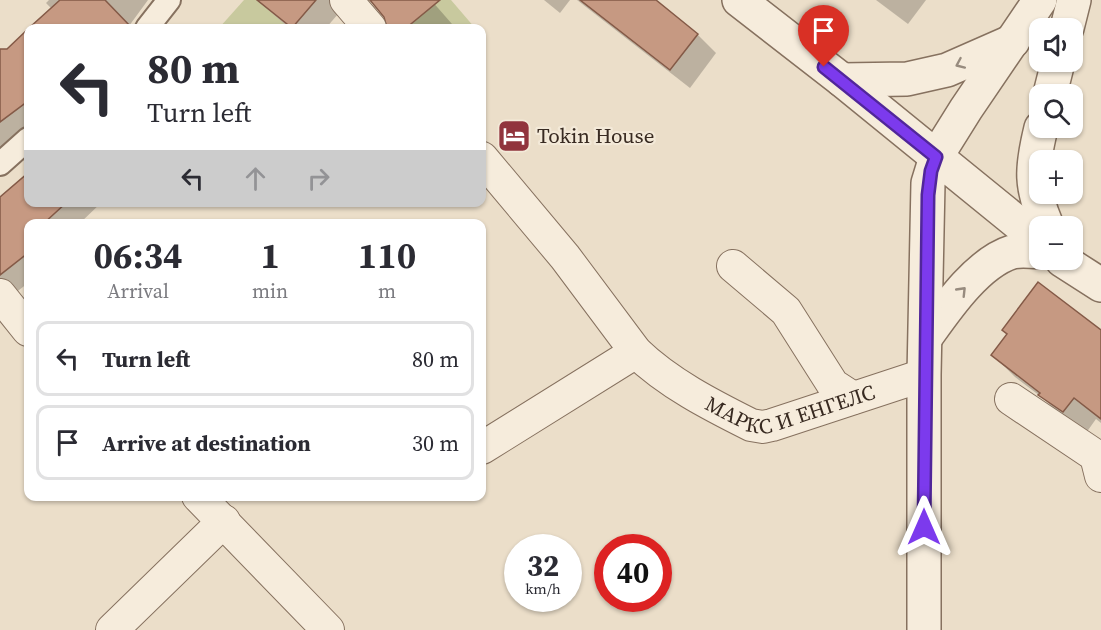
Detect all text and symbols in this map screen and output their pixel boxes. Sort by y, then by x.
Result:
pin [798,5,849,67]
icon: arrive [807,14,840,47]
map controls [1029,18,1083,270]
button: sound [1029,18,1083,72]
text: 80 m [147,39,240,97]
icon: left [48,48,126,126]
one-way arrow [955,57,966,69]
button: search [1029,84,1083,138]
text: Turn left [147,94,251,131]
hotel icon: Tokin House [496,118,532,154]
place label: Tokin House [537,121,654,150]
button: + [1029,150,1083,204]
icon: left [176,162,209,195]
icon: ahead [239,162,272,195]
icon: right [302,162,335,195]
button: − [1029,216,1083,270]
text: 06:34 [94,231,182,280]
text: 1 [260,231,280,280]
text: 110 [358,231,416,280]
text: Arrival [107,277,169,305]
text: min [252,277,288,305]
text: m [378,277,396,305]
one-way arrow [955,288,966,298]
icon: left [51,342,84,375]
text: Turn left [102,344,190,374]
text: 80 m [412,344,459,374]
street label: МАРКС И ЕНГЕЛС [700,377,878,442]
icon: arrive [51,426,84,459]
text: Arrive at destination [102,428,311,458]
text: 30 m [412,428,459,458]
position arrow [892,495,956,559]
speed limit sign: 40 [594,534,672,612]
text: 32 [527,545,559,586]
text: km/h [525,578,561,599]

